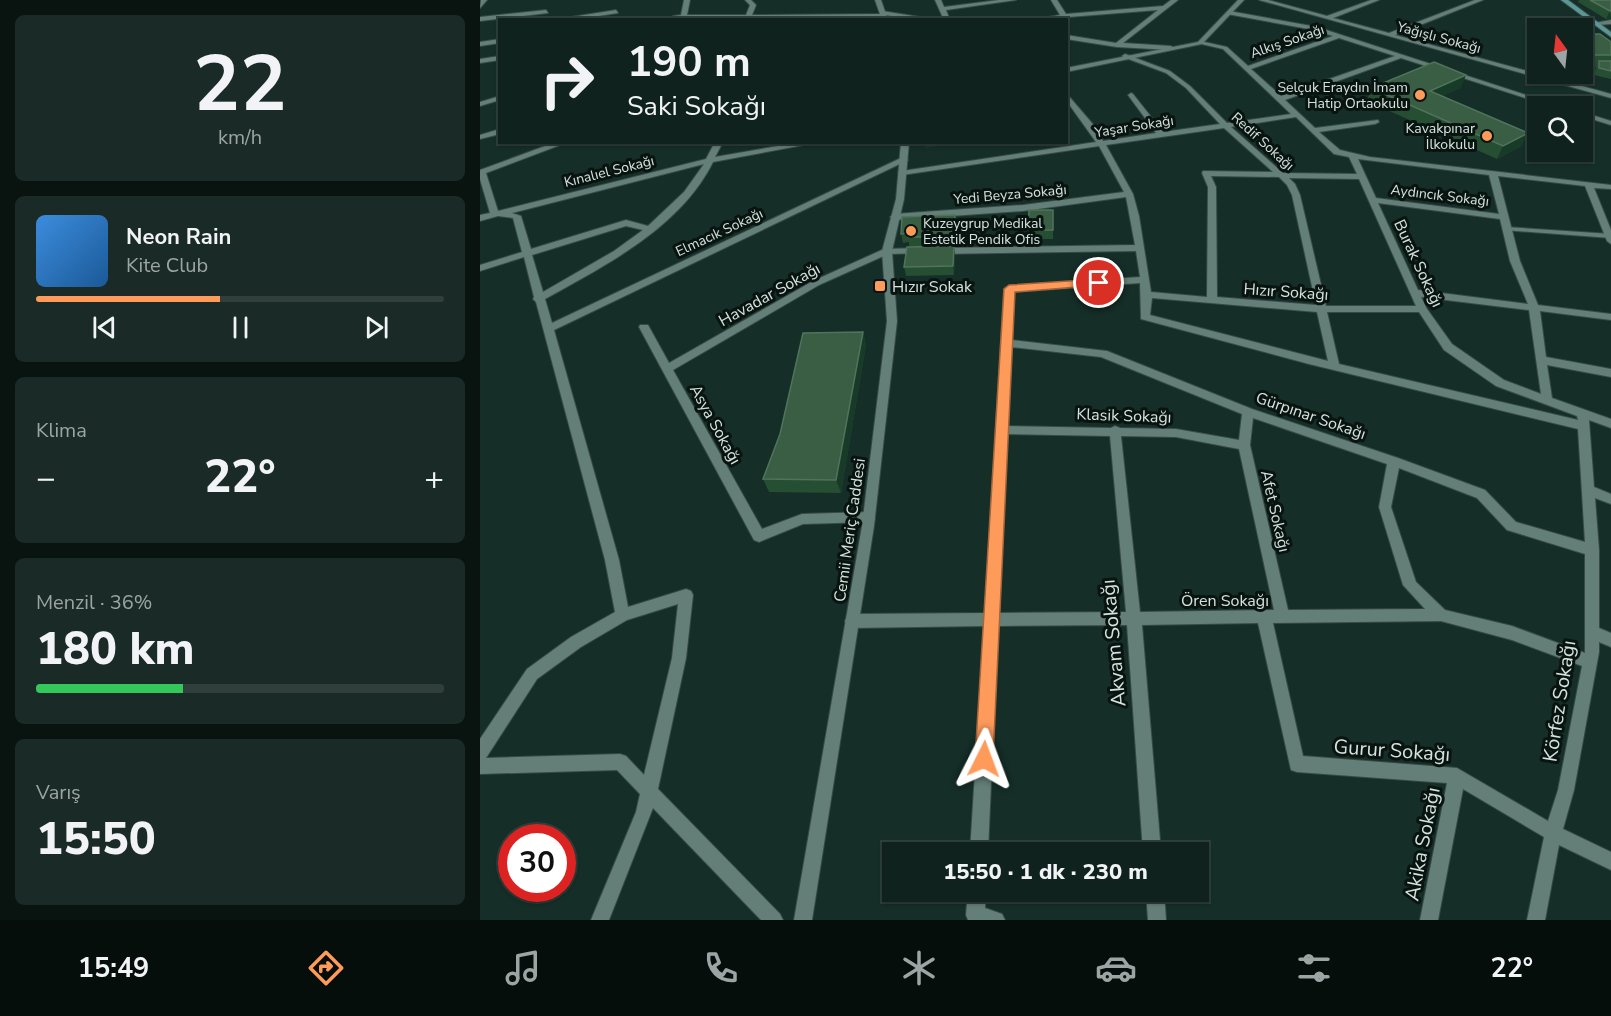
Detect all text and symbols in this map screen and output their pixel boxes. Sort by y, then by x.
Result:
street label: Yağışlı Sokağı [1394,17,1483,58]
north arrow [1527,18,1593,84]
map controls [1527,18,1593,162]
street label: Alkış Sokağı [1248,20,1327,63]
text: 22 [193,31,287,138]
text: 190 m [627,34,751,91]
icon: right [528,42,606,120]
place label: Selçuk Eraydın İmam Hatip Ortaokulu [1277,78,1408,113]
text: Saki Sokağı [627,88,766,125]
marker: Selçuk Eraydın İmam Hatip Ortaokulu [1413,88,1427,102]
button: search [1527,96,1593,162]
street label: Redif Sokağı [1227,108,1298,175]
street label: Yaşar Sokağı [1092,111,1175,142]
place label: Kavakpınar İlkokulu [1406,119,1475,154]
text: km/h [218,124,262,151]
marker: Kavakpınar İlkokulu [1480,129,1494,143]
street label: Kınalıel Sokağı [562,151,656,192]
street label: Yedi Beyza Sokağı [952,180,1067,209]
street label: Aydıncık Sokağı [1390,180,1490,211]
street label: Elmacık Sokağı [672,204,766,261]
place label: Kuzeygrup Medikal Estetik Pendik Ofis [923,214,1043,249]
street label: Burak Sokağı [1388,216,1448,311]
text: Neon Rain [126,222,231,252]
marker: Kuzeygrup Medikal Estetik Pendik Ofis [904,224,918,238]
text: Kite Club [126,252,208,279]
pin [1073,257,1124,308]
street label: Havadar Sokağı [715,258,824,332]
icon: arrive [1082,266,1115,299]
place label: Hızır Sokak [892,276,973,298]
street label: Hızır Sokağı [1243,278,1329,306]
marker: Hızır Sokak [873,279,887,293]
icon: previous [88,311,121,344]
icon: pause [224,311,257,344]
icon: next [360,311,393,344]
street label: Asya Sokağı [684,381,746,468]
street label: Gürpınar Sokağı [1253,387,1369,445]
street label: Klasik Sokağı [1076,403,1172,429]
text: Klima [36,417,87,444]
text: 22° [204,447,276,508]
text: − [36,456,56,501]
text: + [424,456,444,501]
street label: Cemii Meriç Caddesi [829,457,871,603]
street label: Afet Sokağı [1255,468,1295,554]
street label: Akvam Sokağı [1094,578,1133,708]
text: Menzil · 36% [36,589,152,616]
street label: Ören Sokağı [1181,590,1269,612]
text: 180 km [36,619,195,680]
street label: Körfez Sokağı [1537,638,1582,764]
position arrow [952,727,1016,791]
street label: Gurur Sokağı [1333,733,1451,768]
text: Varış [36,779,81,806]
street label: Akika Sokağı [1398,785,1447,903]
text: 15:50 [36,809,156,870]
speed limit sign: 30 [498,824,576,902]
text: 15:50 · 1 dk · 230 m [943,857,1148,887]
icon: directions [305,947,347,989]
icon: music [502,947,544,989]
icon: phone [700,947,742,989]
icon: climate [898,947,940,989]
icon: car [1095,947,1137,989]
icon: filters [1293,947,1335,989]
text: 15:49 [78,950,149,987]
text: 22° [1490,950,1533,987]

